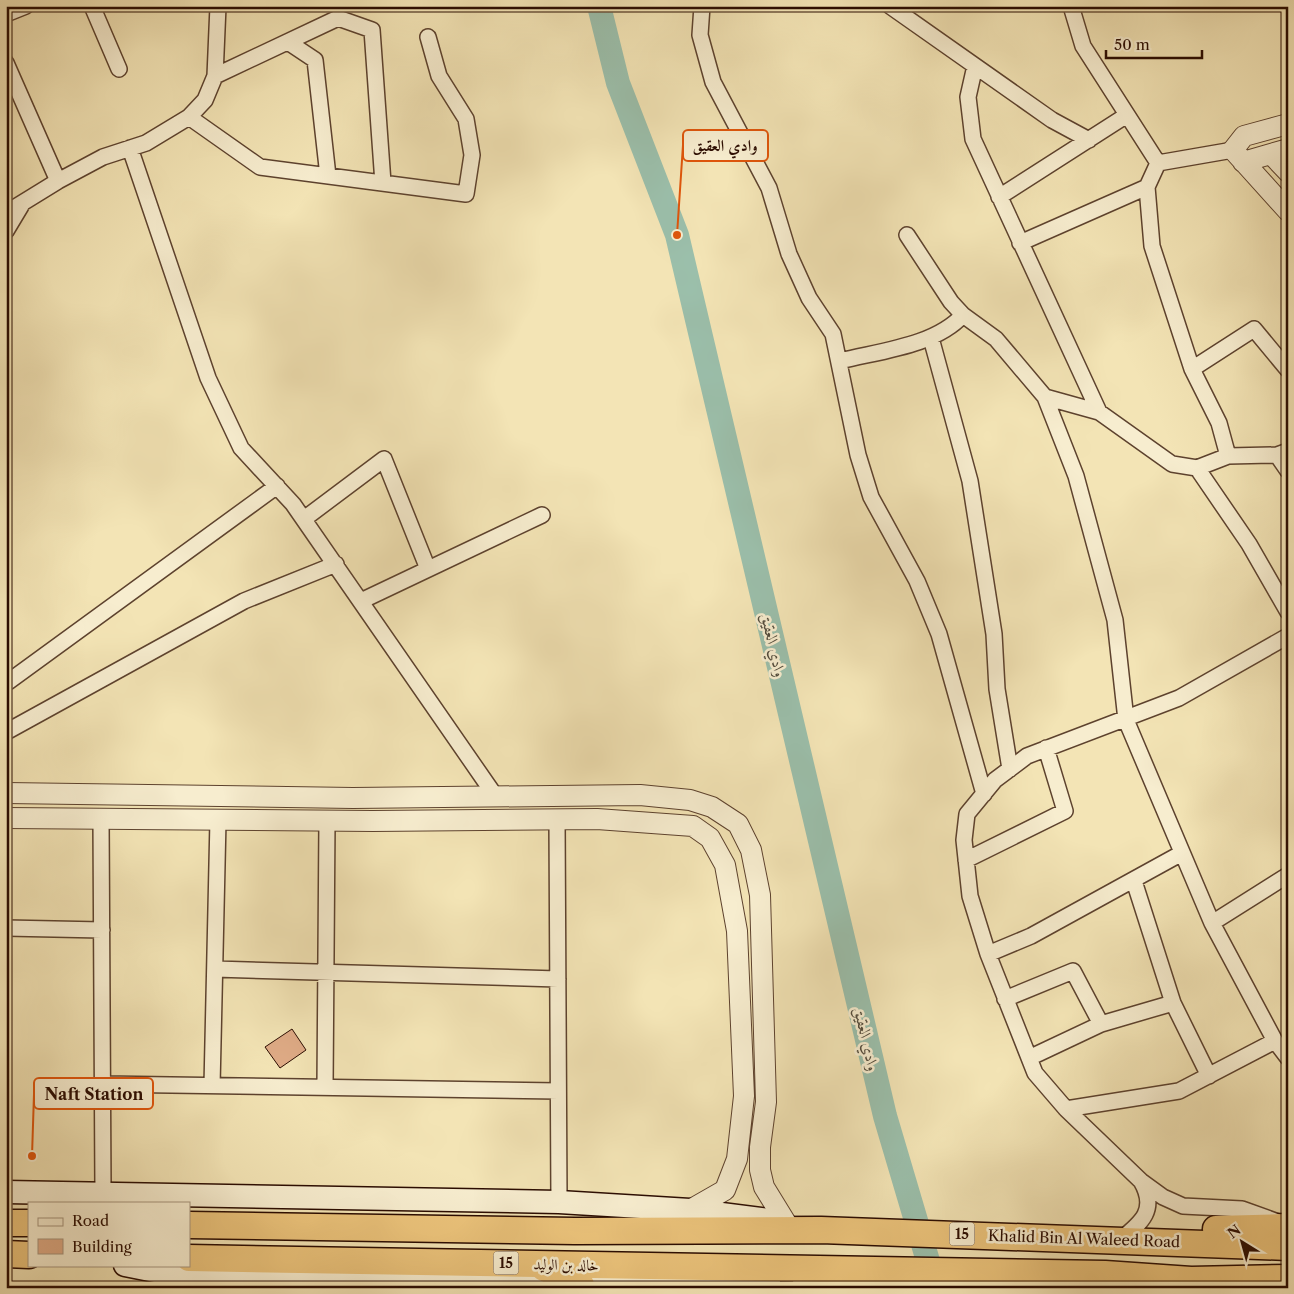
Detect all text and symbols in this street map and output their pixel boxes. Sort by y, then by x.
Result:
scale bar [1106,28,1203,60]
text: 50 m [1114,35,1150,54]
callout: وادي العقيق [683,130,768,161]
text: وادي العقيق [692,135,758,159]
water label: وادي العقيق [754,611,791,680]
water label: وادي العقيق [847,1005,884,1074]
callout: Naft Station [34,1078,153,1109]
text: Naft Station [45,1084,143,1104]
legend [28,1202,190,1266]
text: Road [72,1211,109,1230]
north arrow [1216,1216,1266,1266]
text: N [1224,1221,1244,1242]
road number: 15 [950,1222,974,1246]
street label: Khalid Bin Al Waleed Road [988,1226,1180,1251]
text: Building [72,1237,132,1256]
road number: 15 [494,1252,518,1274]
street label: خالد بن الوليد [533,1254,599,1275]

